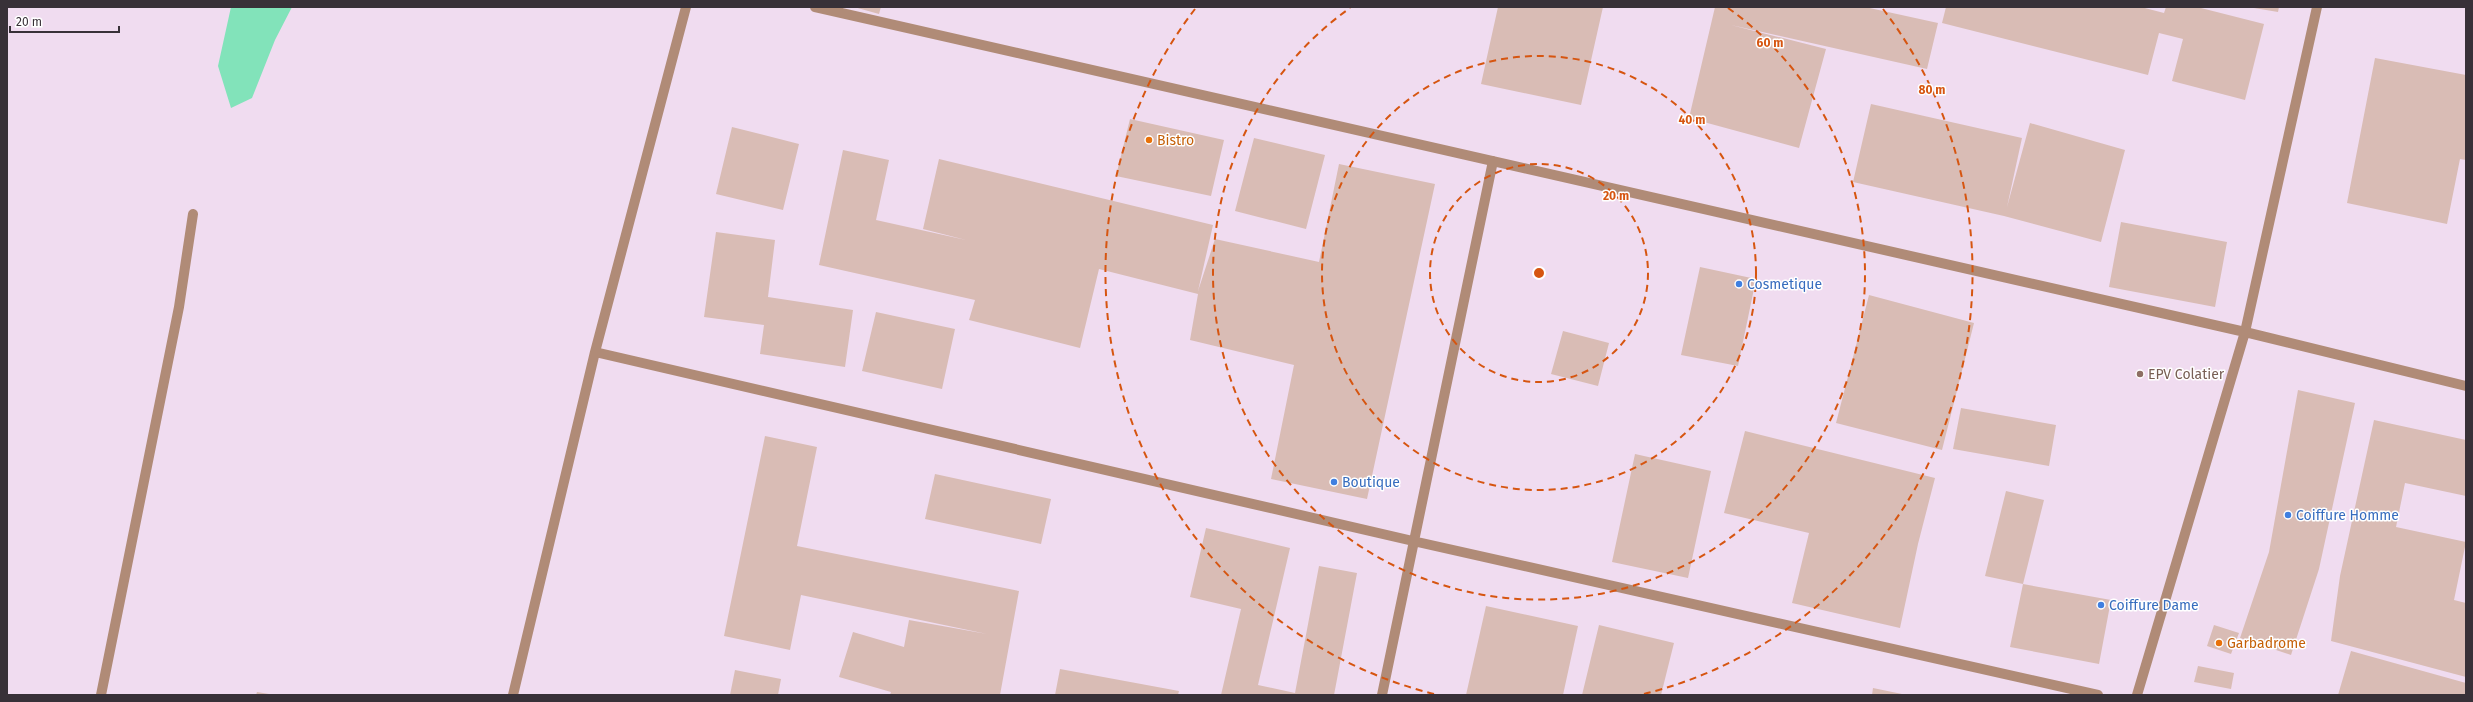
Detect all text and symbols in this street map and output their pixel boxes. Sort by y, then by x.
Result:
scale bar [10,8,119,34]
text: 20 m [16,15,42,29]
text: 60 m [1757,36,1783,50]
text: 80 m [1919,83,1945,97]
text: 40 m [1679,113,1705,127]
place label: Bistro [1157,132,1194,149]
marker: Bistro [1144,135,1154,145]
text: 20 m [1603,189,1629,203]
centre of rings [1532,266,1546,280]
place label: Cosmetique [1747,276,1822,293]
marker: Cosmetique [1734,279,1744,289]
place label: EPV Colatier [2148,366,2225,383]
marker: EPV Colatier [2135,369,2145,379]
place label: Boutique [1342,474,1400,491]
marker: Boutique [1329,477,1339,487]
place label: Coiffure Homme [2296,507,2399,524]
marker: Coiffure Homme [2283,510,2293,520]
place label: Coiffure Dame [2109,597,2199,614]
marker: Coiffure Dame [2096,600,2106,610]
place label: Garbadrome [2227,635,2306,652]
marker: Garbadrome [2214,638,2224,648]

